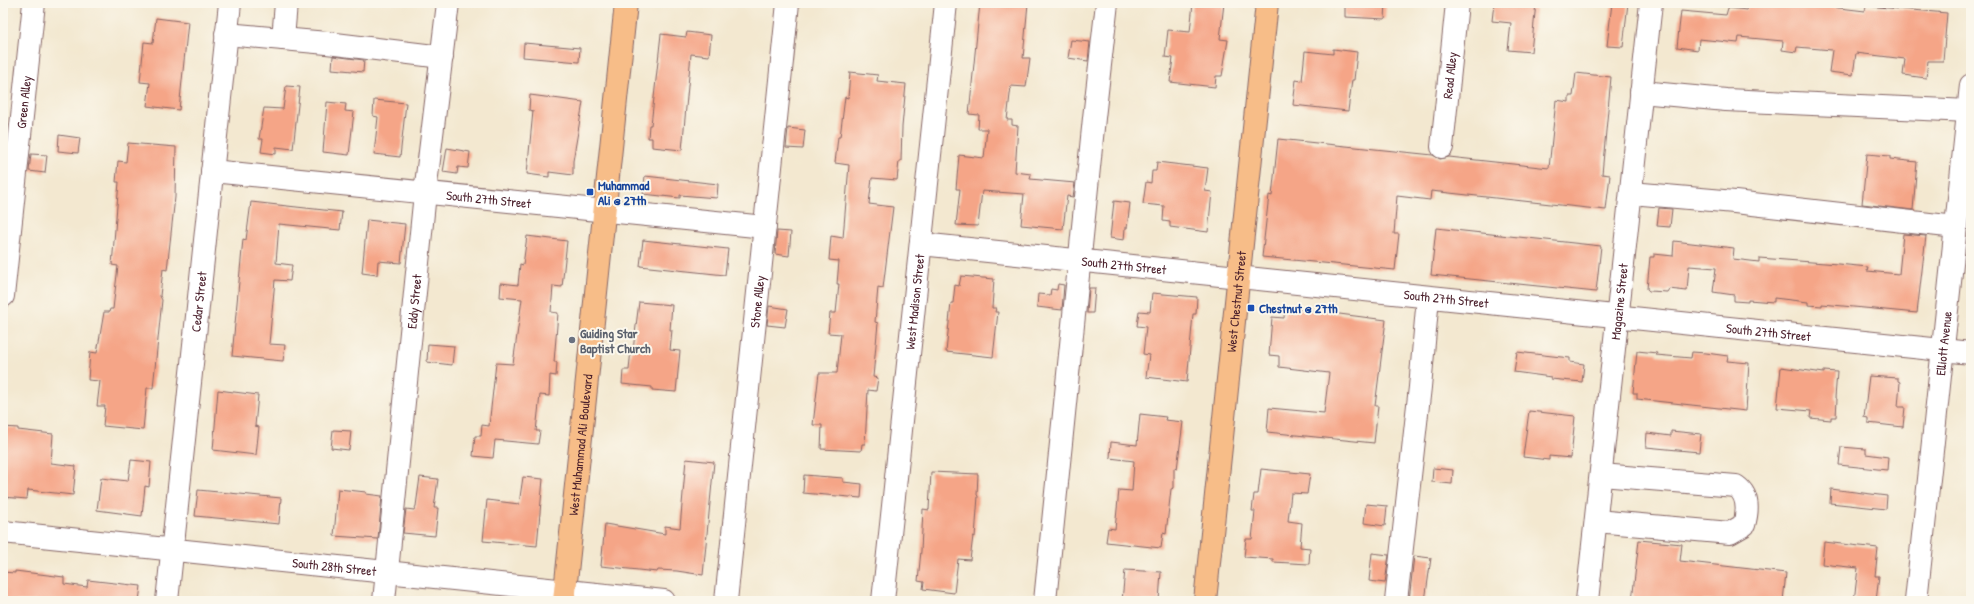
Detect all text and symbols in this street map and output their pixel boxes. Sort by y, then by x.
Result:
street label: Read Alley [1438,51,1461,100]
street label: Green Alley [12,74,35,129]
place label: Muhammad Ali @ 27th [598,176,650,209]
street label: South 27th Street [445,186,532,212]
marker: Muhammad Ali @ 27th [585,187,595,197]
street label: West Chestnut Street [1222,249,1250,353]
street label: West Madison Street [901,252,929,350]
street label: South 27th Street [1081,252,1168,278]
street label: Magazine Street [1606,262,1632,341]
street label: Cedar Street [186,270,211,333]
street label: Eddy Street [402,273,426,330]
street label: Stone Alley [745,274,769,329]
street label: South 27th Street [1403,285,1490,312]
place label: Chestnut @ 27th [1259,299,1338,317]
marker: Chestnut @ 27th [1246,303,1256,313]
street label: Elliott Avenue [1931,310,1956,376]
street label: South 27th Street [1725,319,1812,345]
place label: Guiding Star Baptist Church [580,324,651,358]
marker: Guiding Star Baptist Church [567,335,577,345]
street label: West Muhammad Ali Boulevard [564,373,596,516]
street label: South 28th Street [291,553,378,580]

